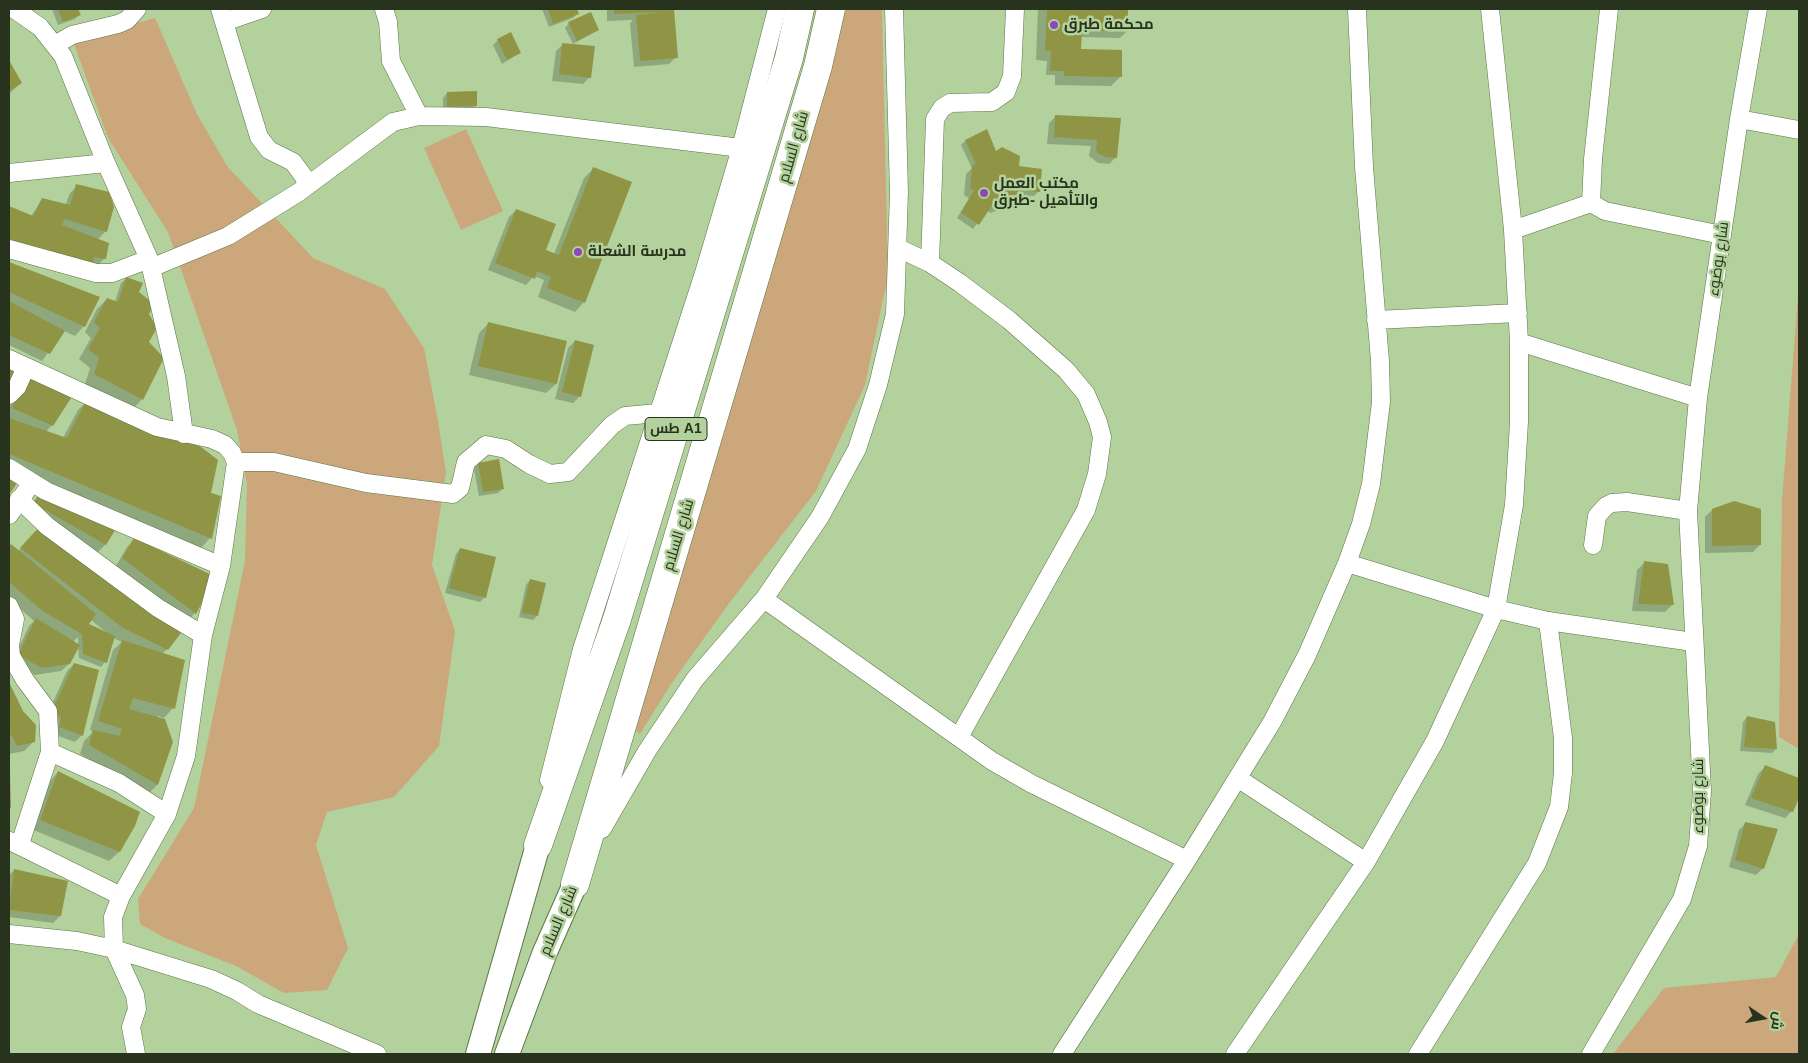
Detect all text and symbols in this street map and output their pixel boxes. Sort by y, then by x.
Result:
place label: محكمة طبرق [1064,16,1154,34]
marker: محكمة طبرق [1048,19,1060,31]
street label: شارع السلام [775,109,813,185]
place label: مكتب العمل والتأهيل -طبرق [994,175,1098,210]
marker: مكتب العمل والتأهيل -طبرق [978,187,990,199]
street label: شارع بوضوء [1705,221,1733,297]
place label: مدرسة الشعلة [588,243,686,261]
marker: مدرسة الشعلة [572,246,584,258]
road number: طس A1 [645,418,707,440]
street label: شارع السلام [660,497,698,573]
street label: شارع بوضوء [1690,758,1708,834]
street label: شارع السلام [536,884,582,958]
north arrow [1738,993,1788,1043]
text: ش [1768,1011,1787,1032]

